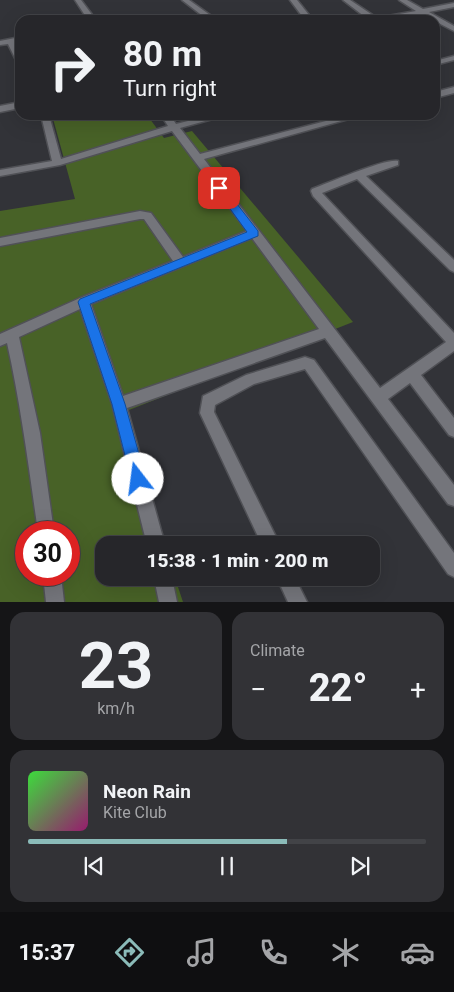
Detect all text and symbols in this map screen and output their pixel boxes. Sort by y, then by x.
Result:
text: 80 m [123,34,202,75]
icon: right [40,35,105,100]
text: Turn right [123,76,217,101]
pin [198,167,240,209]
icon: arrive [205,174,233,202]
position arrow [111,452,163,504]
speed limit sign: 30 [15,521,80,586]
text: 15:38 · 1 min · 200 m [146,549,329,572]
text: 23 [79,628,153,704]
text: Climate [250,641,305,660]
text: 22° [309,666,367,710]
text: − [250,673,266,706]
text: + [410,673,426,706]
text: km/h [97,699,135,718]
text: Neon Rain [103,780,191,803]
text: Kite Club [103,803,167,822]
icon: previous [80,852,108,880]
icon: pause [213,852,241,880]
icon: next [346,852,374,880]
icon: directions [112,935,147,970]
icon: music [184,935,219,970]
icon: phone [256,935,291,970]
icon: climate [328,935,363,970]
icon: car [400,935,435,970]
text: 15:37 [19,940,75,965]

